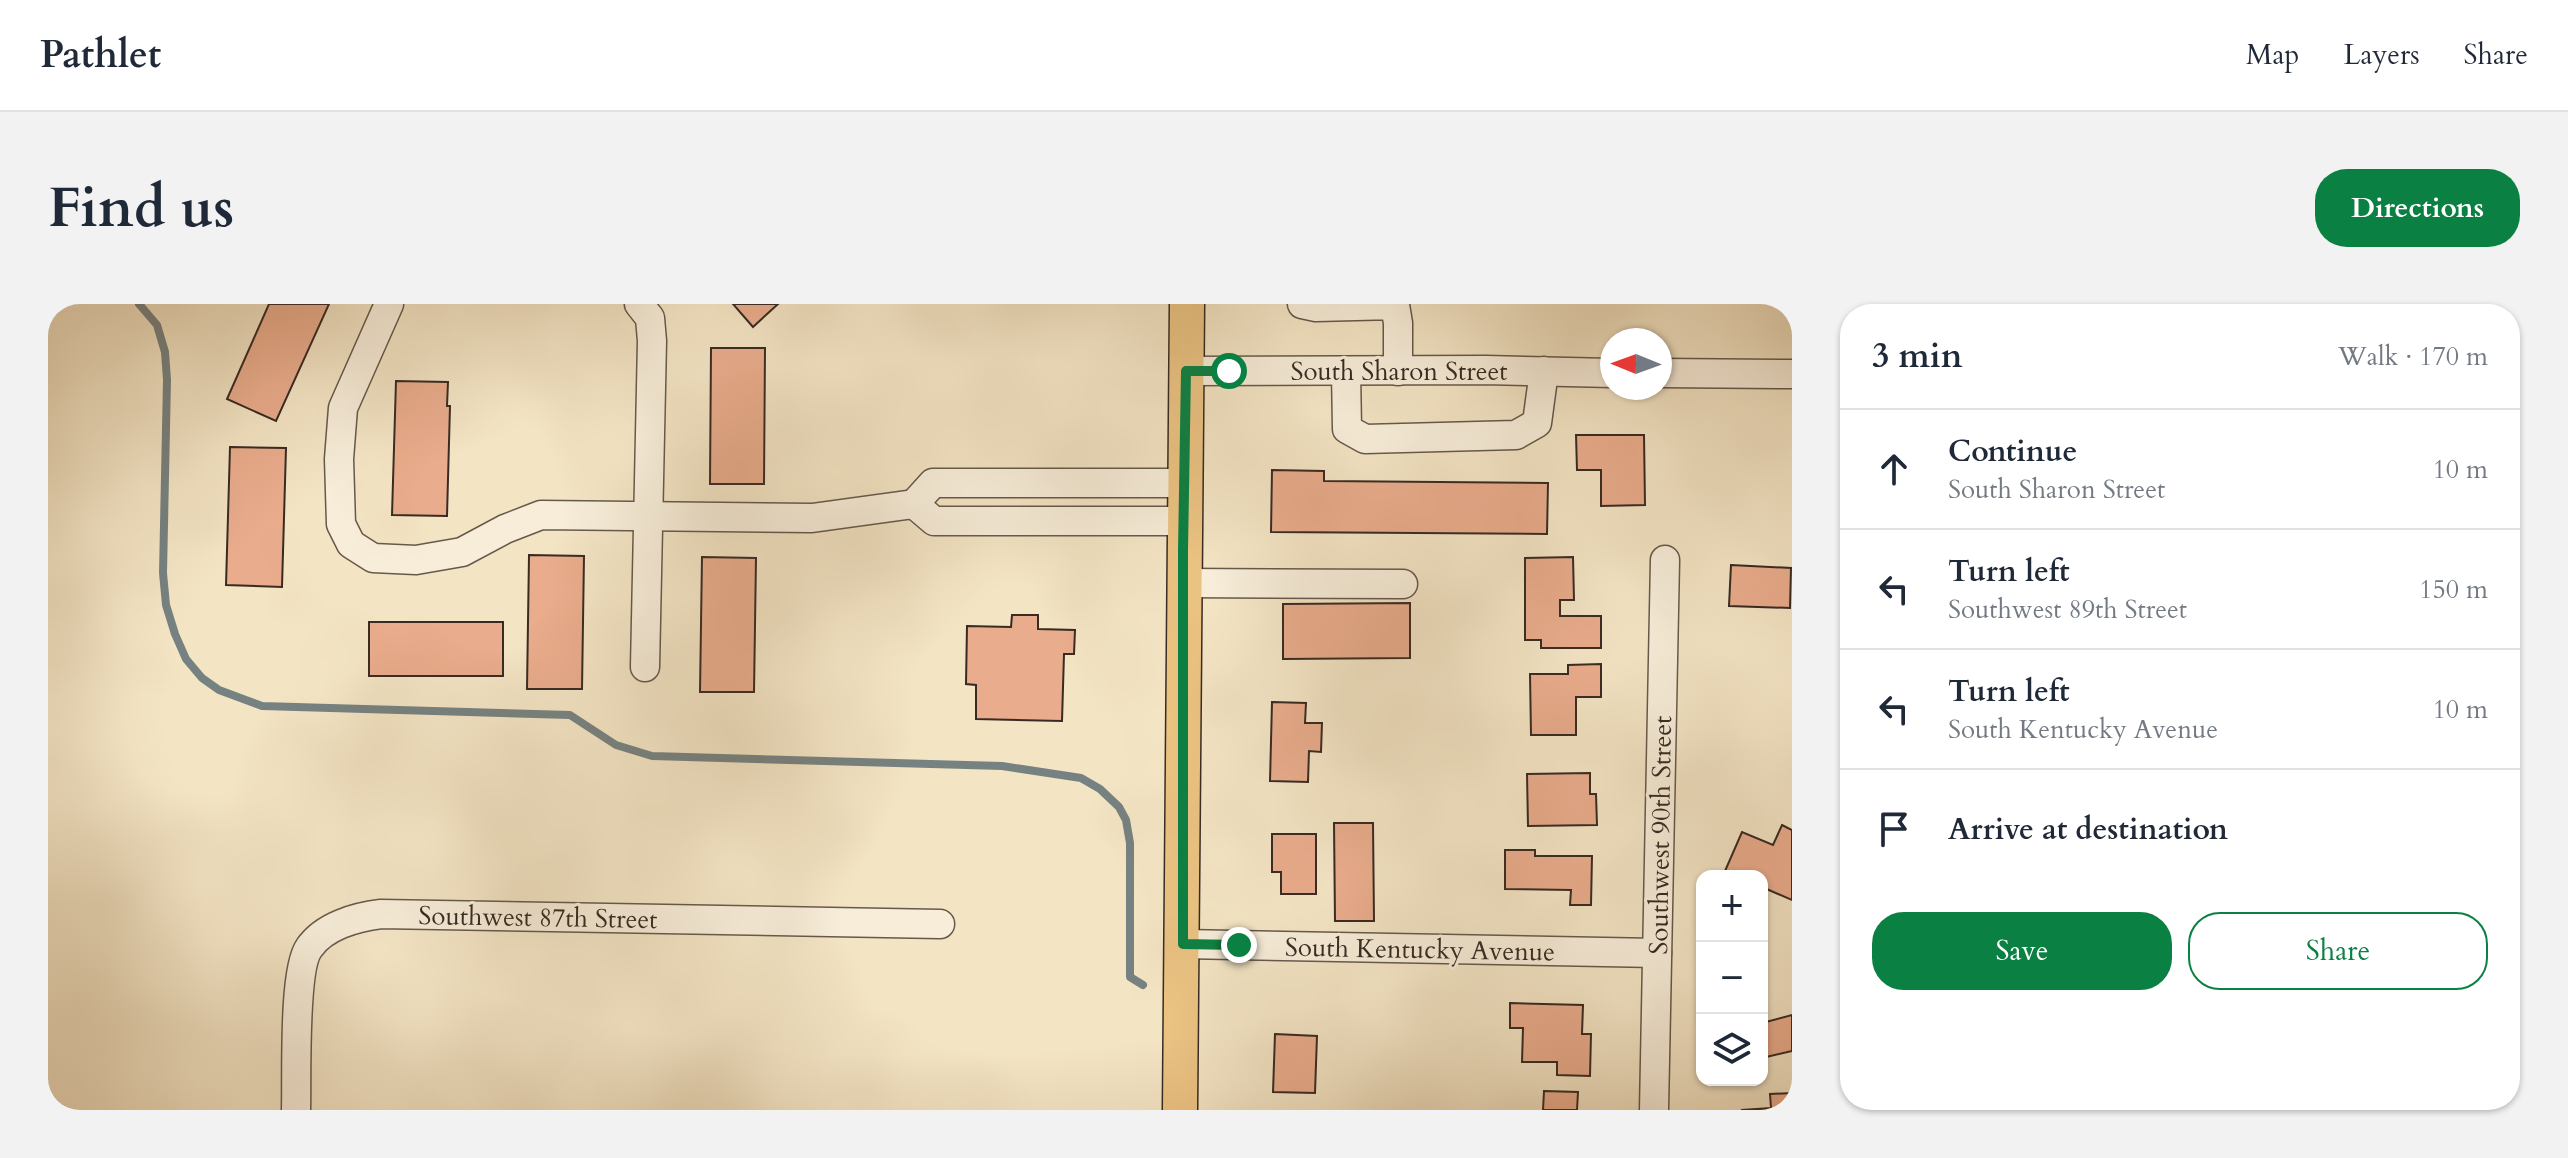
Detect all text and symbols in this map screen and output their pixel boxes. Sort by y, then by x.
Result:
text: Pathlet [40,29,161,81]
text: Map [2246,36,2299,74]
text: Layers [2343,36,2420,74]
text: Share [2464,36,2528,74]
button: Directions [2315,169,2520,247]
text: Find us [48,171,234,246]
north arrow [1600,328,1672,400]
text: 3 min [1872,333,1963,379]
text: Walk · 170 m [2338,339,2488,374]
route start [1211,353,1247,389]
street label: South Sharon Street [1290,354,1508,389]
text: Continue [1948,431,2077,472]
icon: ahead [1872,447,1916,491]
text: 10 m [2432,452,2488,487]
text: South Sharon Street [1948,472,2165,507]
text: Turn left [1948,551,2070,592]
icon: left [1872,567,1916,611]
text: 150 m [2419,572,2488,607]
text: Southwest 89th Street [1948,592,2187,627]
text: Turn left [1948,671,2070,712]
icon: left [1872,687,1916,731]
text: 10 m [2432,692,2488,727]
text: South Kentucky Avenue [1948,712,2218,747]
street label: Southwest 90th Street [1641,715,1680,955]
icon: arrive [1872,807,1916,851]
text: Arrive at destination [1948,809,2228,850]
map controls [1696,870,1768,1086]
button: + [1696,870,1768,942]
street label: Southwest 87th Street [418,898,658,937]
button: Save [1872,912,2172,990]
button: Share [2188,912,2488,990]
route end [1221,927,1257,963]
street label: South Kentucky Avenue [1285,930,1555,969]
button: − [1696,942,1768,1014]
button: layers [1696,1014,1768,1086]

